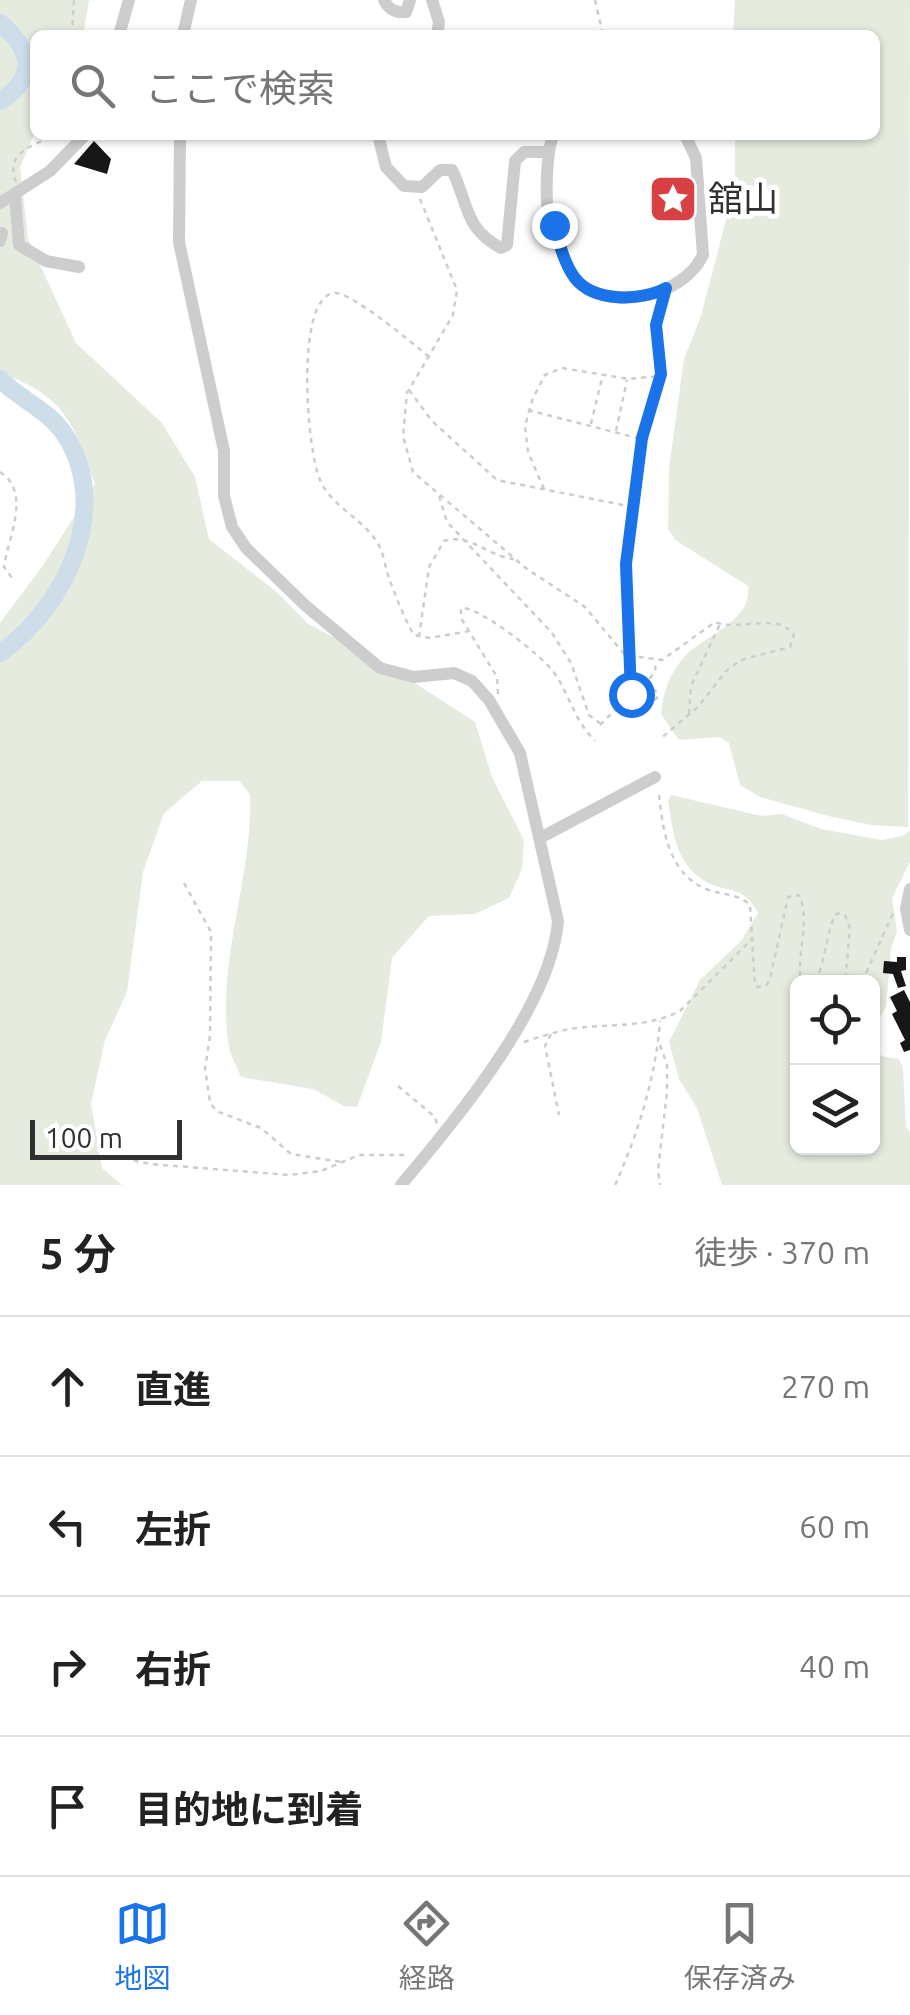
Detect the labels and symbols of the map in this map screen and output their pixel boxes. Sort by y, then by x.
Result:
place icon: 舘山 [647,173,699,225]
place label: 舘山 [708,178,778,218]
route end [532,203,578,249]
route start [609,672,655,718]
scale bar [30,1115,182,1160]

